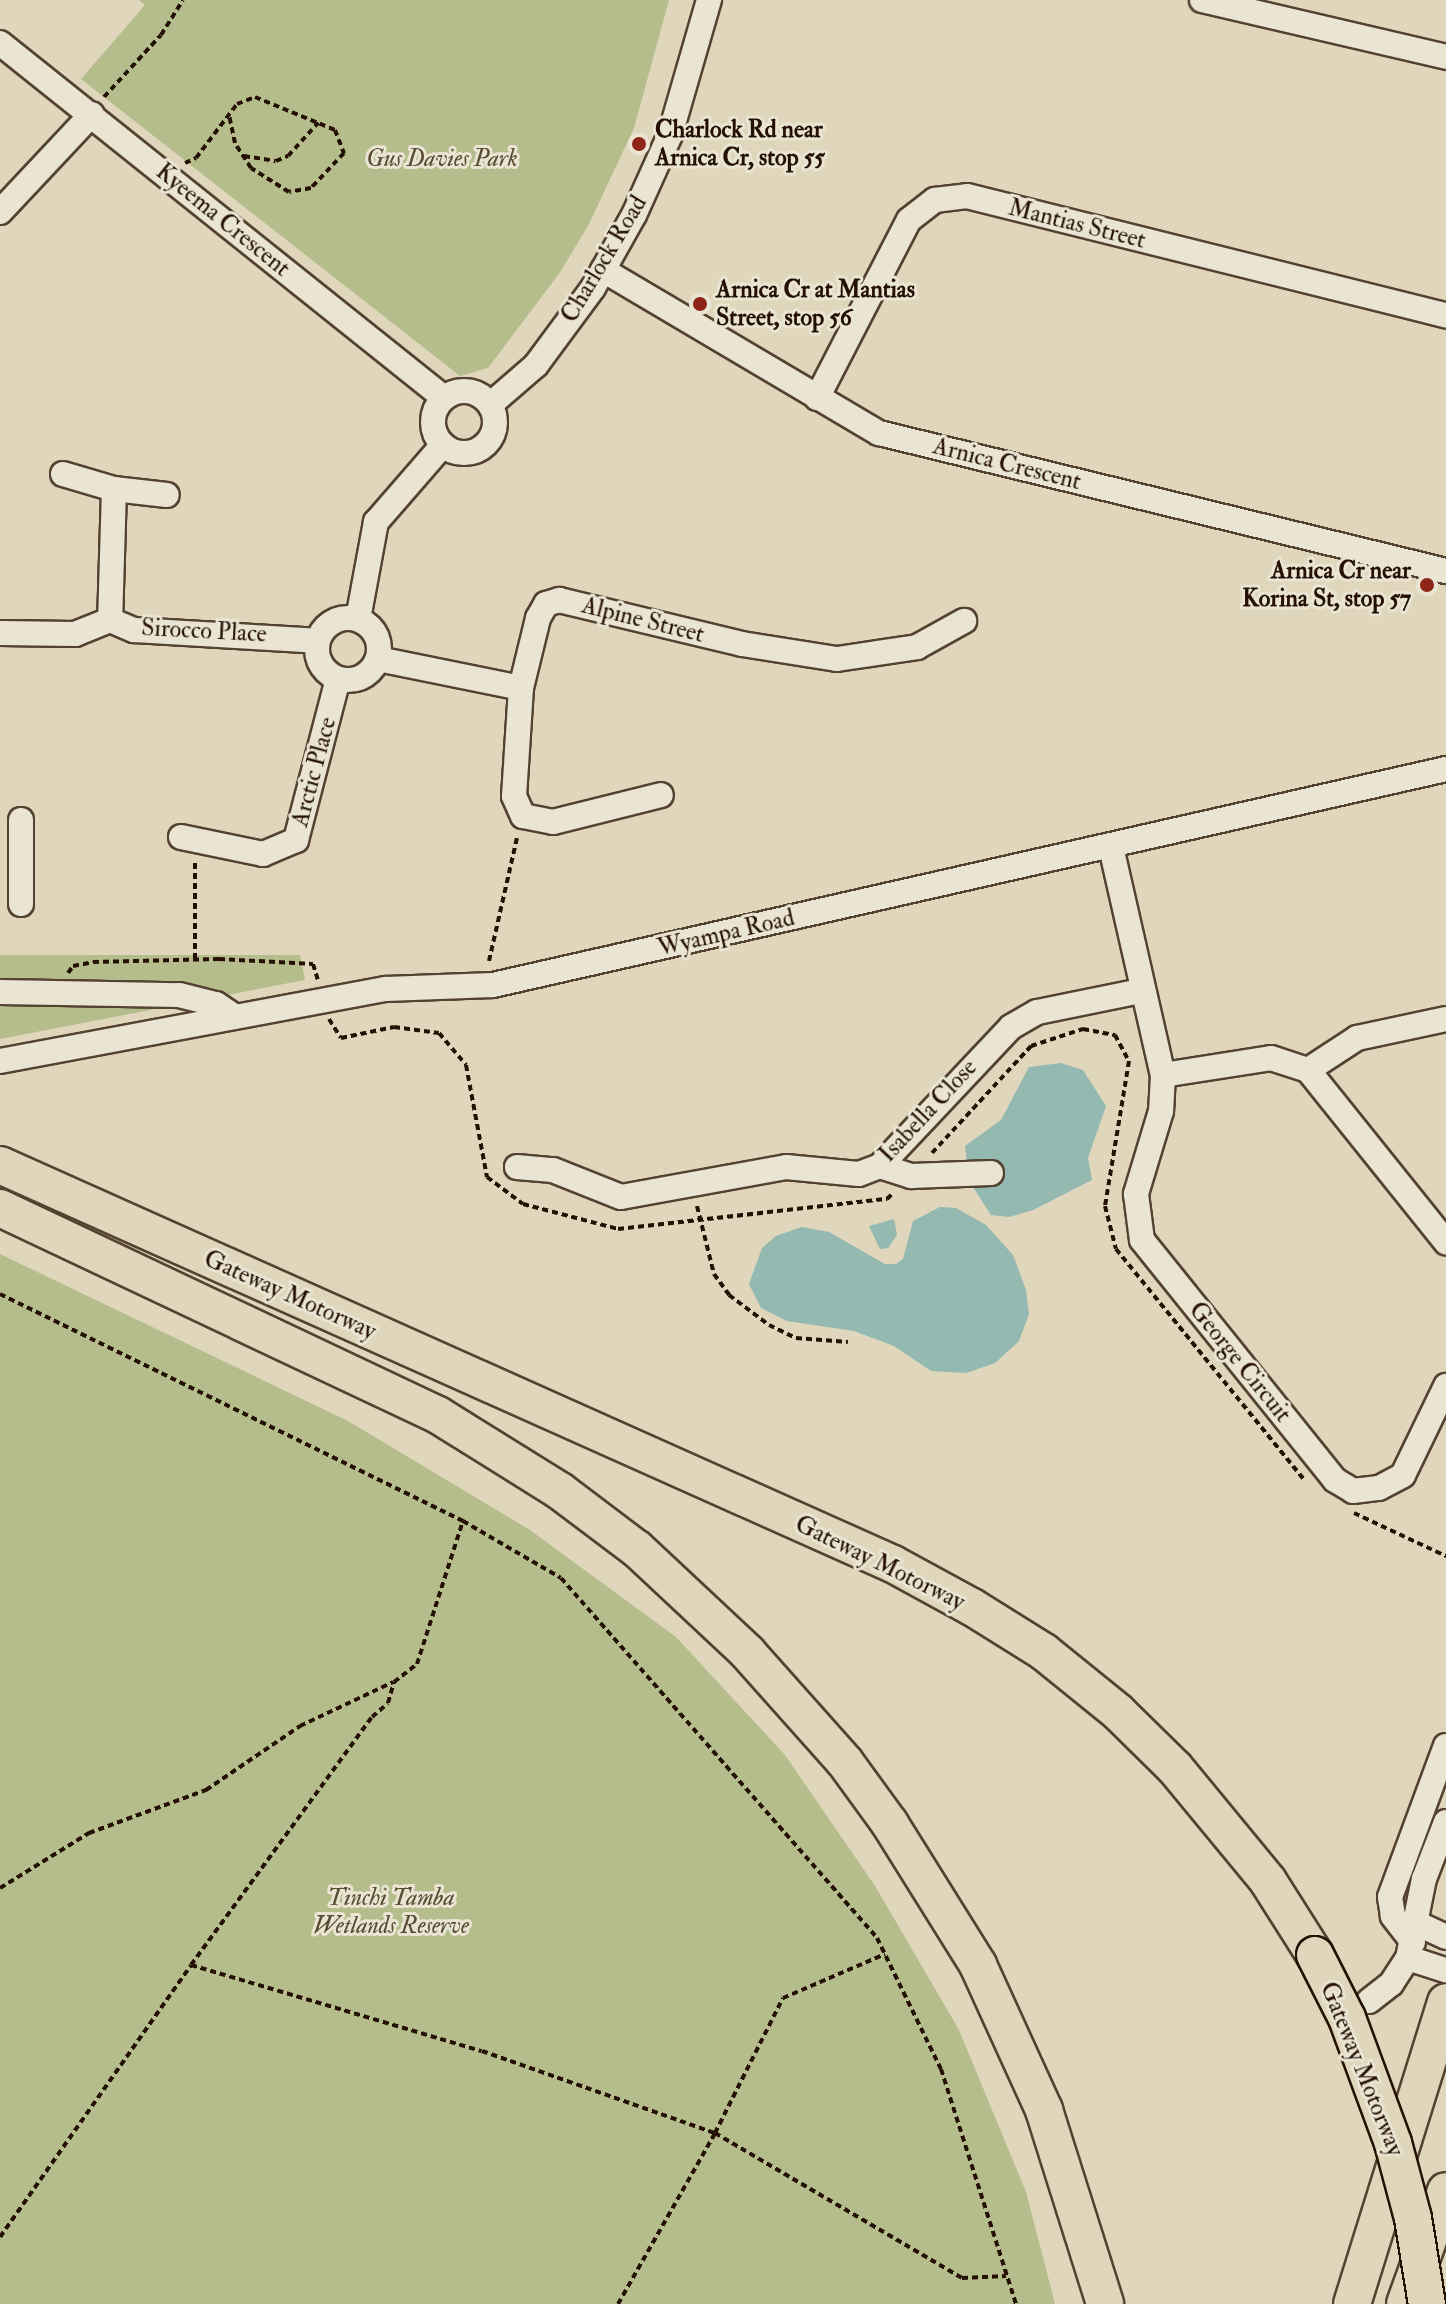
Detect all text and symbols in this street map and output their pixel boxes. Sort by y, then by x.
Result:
place label: Charlock Rd near Arnica Cr, stop 55 [655,116,825,172]
marker: Charlock Rd near Arnica Cr, stop 55 [630,135,648,153]
park label: Gus Davies Park [366,145,518,173]
street label: Kyeema Crescent [150,157,296,283]
street label: Charlock Road [555,190,653,328]
street label: Mantias Street [1005,193,1149,255]
place label: Arnica Cr at Mantias Street, stop 56 [716,276,915,332]
marker: Arnica Cr at Mantias Street, stop 56 [691,295,709,313]
street label: Arnica Crescent [930,432,1084,496]
place label: Arnica Cr near Korina St, stop 57 [1242,557,1411,613]
marker: Arnica Cr near Korina St, stop 57 [1418,576,1436,594]
street label: Alpine Street [579,591,707,649]
street label: Sirocco Place [141,613,267,649]
street label: Arctic Place [286,714,342,830]
street label: Wyampa Road [655,903,797,963]
street label: Isabella Close [873,1054,983,1168]
street label: Gateway Motorway [200,1244,380,1346]
street label: George Circuit [1183,1296,1297,1428]
street label: Gateway Motorway [790,1509,970,1617]
park label: Tinchi Tamba Wetlands Reserve [313,1884,469,1940]
street label: Gateway Motorway [1314,1978,1410,2160]

